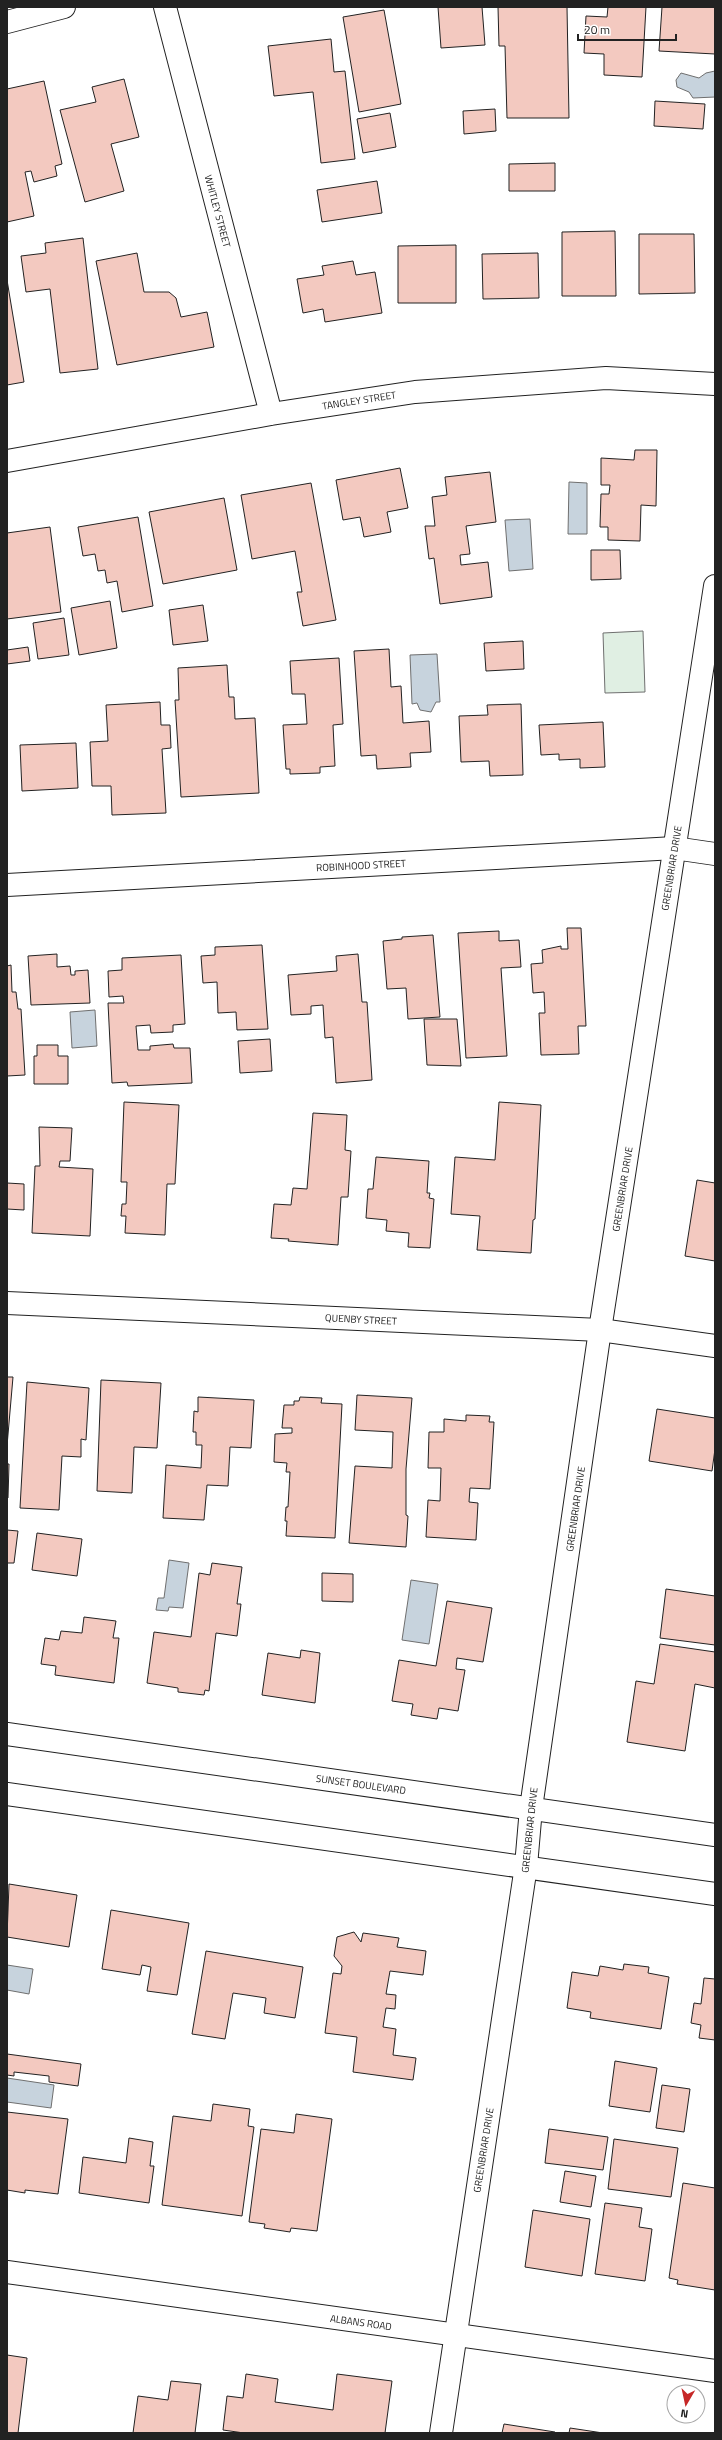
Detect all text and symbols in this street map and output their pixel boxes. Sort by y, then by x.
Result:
scale bar [578,16,676,42]
text: 20 m [584,20,610,39]
street label: WHITLEY STREET [201,173,235,250]
street label: TANGLEY STREET [321,387,398,414]
street label: GREENBRIAR DRIVE [657,824,686,912]
street label: ROBINHOOD STREET [316,856,407,875]
street label: GREENBRIAR DRIVE [608,1145,637,1233]
street label: QUENBY STREET [325,1310,398,1329]
street label: GREENBRIAR DRIVE [562,1465,589,1553]
street label: SUNSET BOULEVARD [315,1771,407,1798]
street label: GREENBRIAR DRIVE [518,1786,541,1873]
street label: GREENBRIAR DRIVE [469,2106,498,2194]
street label: ALBANS ROAD [329,2311,393,2334]
north arrow [666,2384,706,2424]
text: N [679,2405,689,2422]

